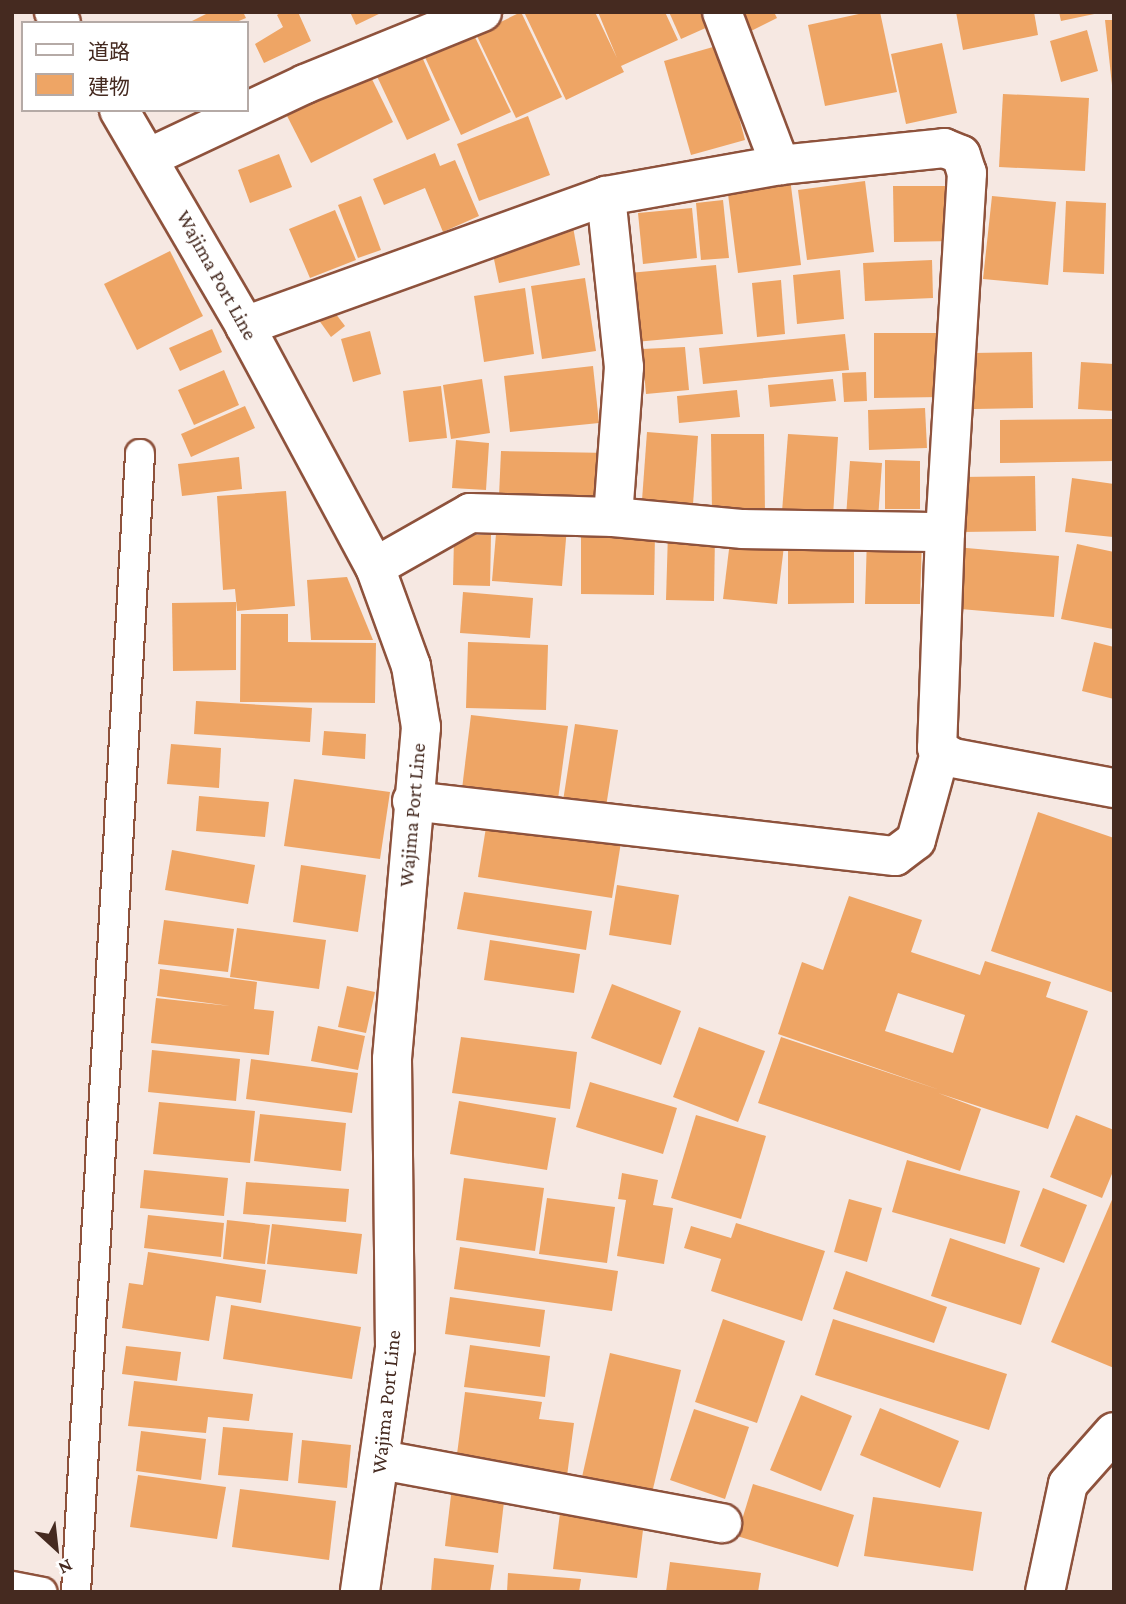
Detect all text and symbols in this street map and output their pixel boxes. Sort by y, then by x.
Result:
legend [21,21,248,112]
text: 道路 [88,40,130,64]
text: 建物 [88,75,130,99]
street label: Wajima Port Line [171,206,263,344]
street label: Wajima Port Line [393,742,431,888]
street label: Wajima Port Line [366,1329,406,1475]
north arrow [21,1513,91,1583]
text: N [55,1555,76,1579]

